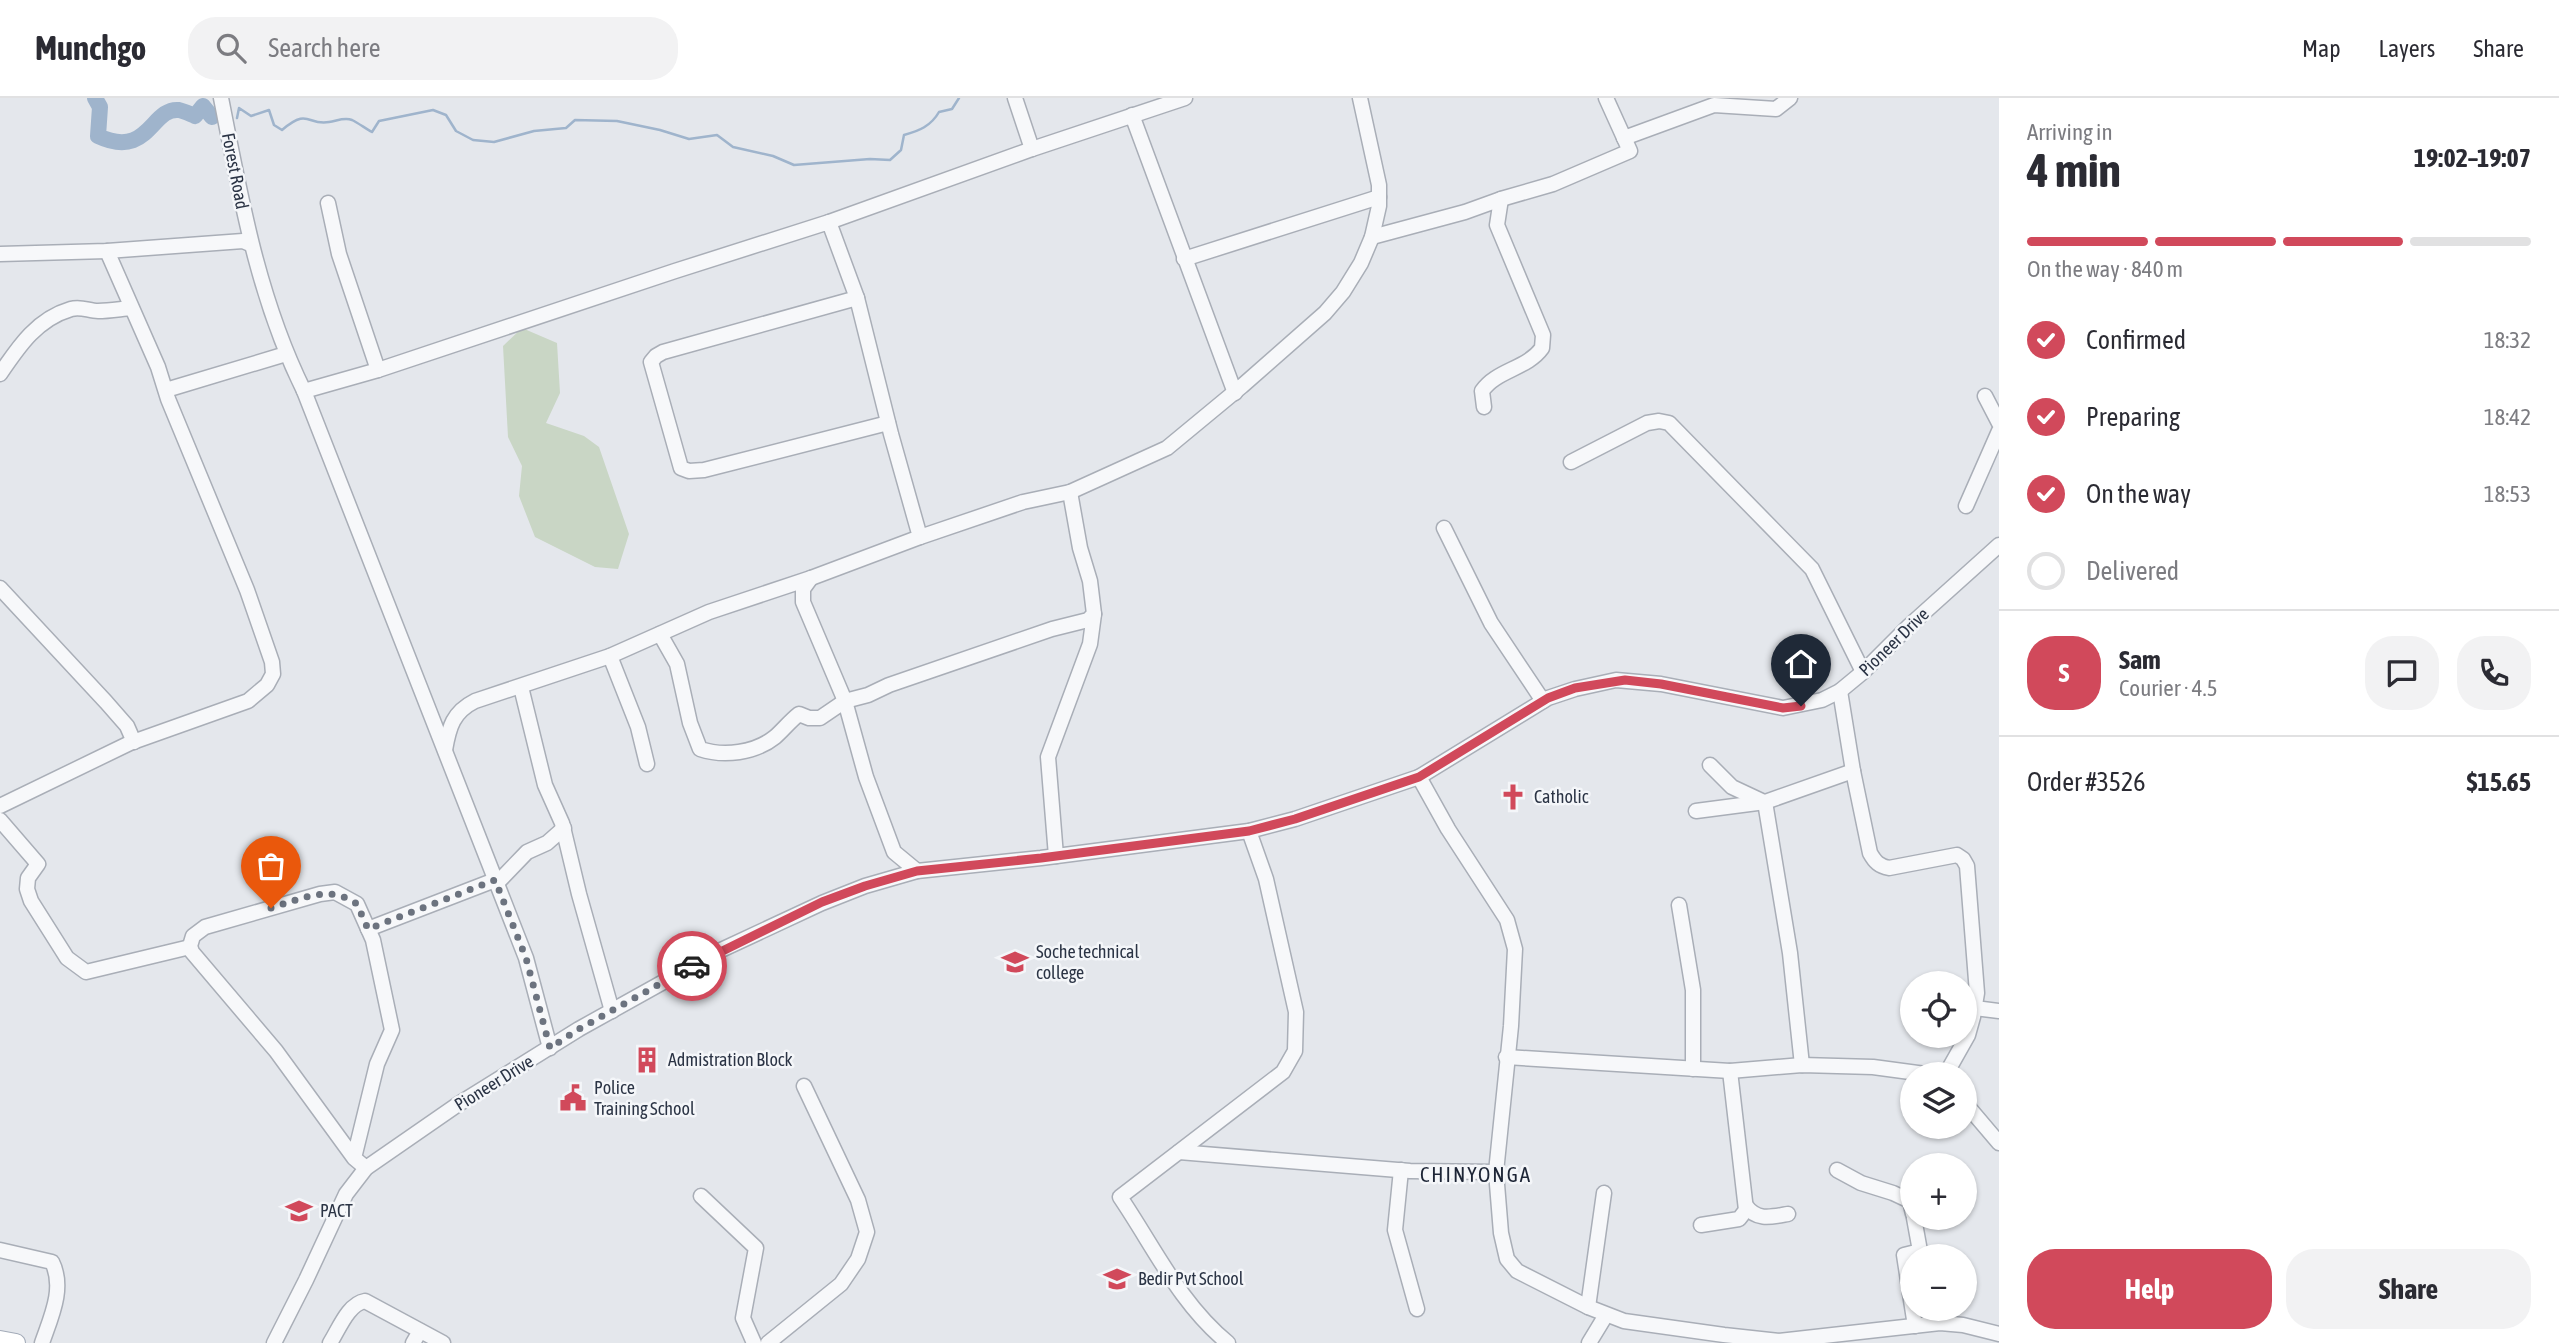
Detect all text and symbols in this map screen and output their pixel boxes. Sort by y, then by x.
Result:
search box [188,17,678,80]
text: Munchgo [35,29,146,67]
icon: search [212,29,250,67]
text: Search here [268,33,380,63]
text: Map [2302,35,2341,62]
text: Layers [2379,35,2435,62]
text: Share [2473,35,2524,62]
text: Arriving in [2027,119,2113,145]
street label: Forest Road [218,131,253,211]
text: 19:02–19:07 [2414,143,2531,173]
text: 4 min [2027,144,2121,197]
text: On the way · 840 m [2027,256,2183,282]
icon: check [2027,321,2065,359]
text: Confirmed [2086,325,2186,355]
text: 18:32 [2484,327,2531,353]
icon: check [2027,398,2065,436]
text: Preparing [2086,402,2180,432]
text: 18:42 [2484,404,2531,430]
icon: check [2027,475,2065,513]
text: On the way [2086,479,2191,509]
text: 18:53 [2484,481,2531,507]
text: Delivered [2086,556,2179,586]
street label: Pioneer Drive [1854,603,1933,680]
pin [1771,634,1831,706]
button: chat [2365,636,2439,710]
button: phone [2457,636,2531,710]
icon: home [1782,645,1820,683]
text: Sam [2119,645,2161,675]
text: S [2059,658,2069,688]
text: Courier · 4.5 [2119,675,2218,701]
text: Order #3526 [2027,767,2146,797]
text: $15.65 [2467,767,2531,797]
church icon: Catholic [1498,782,1528,812]
place label: Catholic [1534,786,1589,807]
pin [241,836,301,908]
icon: bag [252,847,290,885]
courier [657,931,727,1001]
place label: Soche technical college [1036,941,1139,983]
icon: car [673,947,711,985]
school or university icon: Soche technical college [1000,947,1030,977]
map controls [1900,971,1977,1321]
button: locate [1900,971,1977,1048]
building icon: Admistration Block [632,1045,662,1075]
place label: Admistration Block [668,1049,793,1070]
street label: Pioneer Drive [451,1050,537,1115]
button: layers [1900,1062,1977,1139]
place label: Police Training School [594,1077,695,1119]
public building icon: Police Training School [558,1083,588,1113]
button: + [1900,1153,1977,1230]
district label: CHINYONGA [1420,1162,1532,1186]
school or university icon: PACT [284,1196,314,1226]
place label: PACT [320,1200,353,1221]
button: − [1900,1244,1977,1321]
button: Help [2027,1249,2272,1329]
button: Share [2286,1249,2531,1329]
school or university icon: Bedir Pvt School [1102,1264,1132,1294]
place label: Bedir Pvt School [1138,1268,1244,1289]

